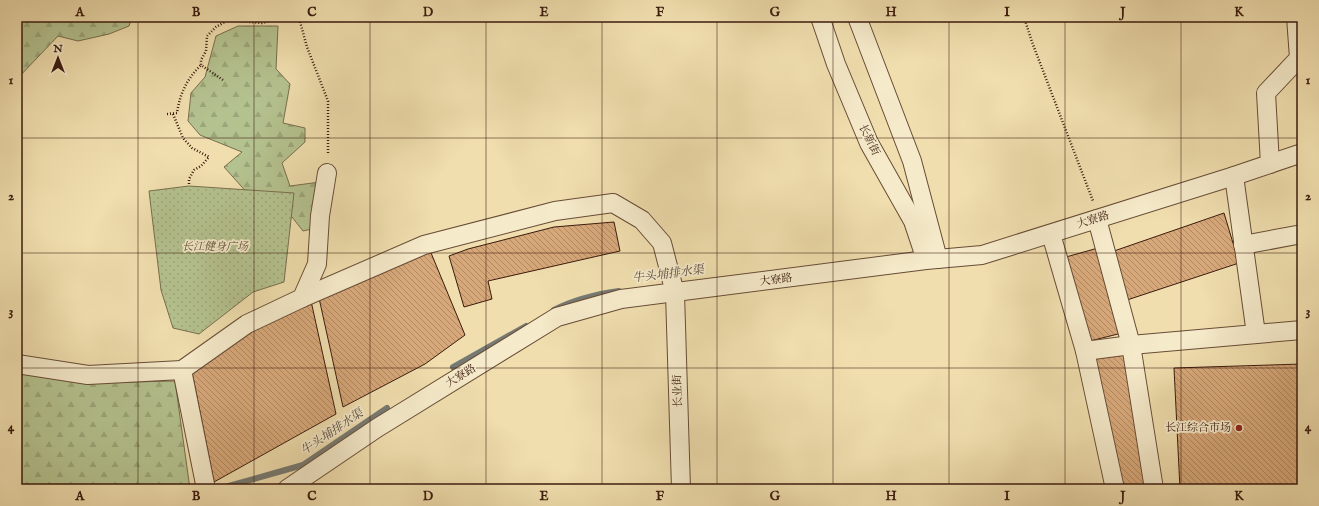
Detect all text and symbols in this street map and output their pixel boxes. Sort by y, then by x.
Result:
text: A [75,4,86,21]
text: B [192,4,201,21]
text: C [307,4,317,21]
text: D [423,4,434,21]
text: E [539,4,549,21]
text: F [656,4,665,21]
text: G [770,4,781,21]
text: H [885,4,897,21]
text: I [1004,4,1010,21]
text: J [1118,4,1126,21]
text: K [1234,4,1244,21]
north arrow [38,38,78,78]
text: N [52,42,63,56]
text: 1 [9,72,14,89]
text: 1 [1306,72,1311,89]
street label: 长新街 [855,122,883,158]
text: 2 [8,188,14,205]
text: 2 [1305,188,1311,205]
street label: 大寮路 [1075,208,1111,232]
park label: 长江健身广场 [182,240,249,254]
water label: 牛头埔排水渠 [631,262,707,286]
street label: 大寮路 [759,271,793,289]
text: 3 [9,303,14,320]
text: 3 [1306,303,1311,320]
street label: 大寮路 [443,361,479,391]
street label: 长业街 [670,374,686,408]
water label: 牛头埔排水渠 [298,405,368,458]
text: 4 [8,419,15,436]
text: 4 [1305,419,1312,436]
place label: 长江综合市场 [1165,421,1231,435]
marker: 长江综合市场 [1234,423,1244,433]
text: A [75,488,86,505]
text: B [192,488,201,505]
text: C [307,488,317,505]
text: D [423,488,434,505]
text: E [539,488,549,505]
text: F [656,488,665,505]
text: G [770,488,781,505]
text: H [885,488,897,505]
text: I [1004,488,1010,505]
text: J [1118,488,1126,505]
text: K [1234,488,1244,505]

